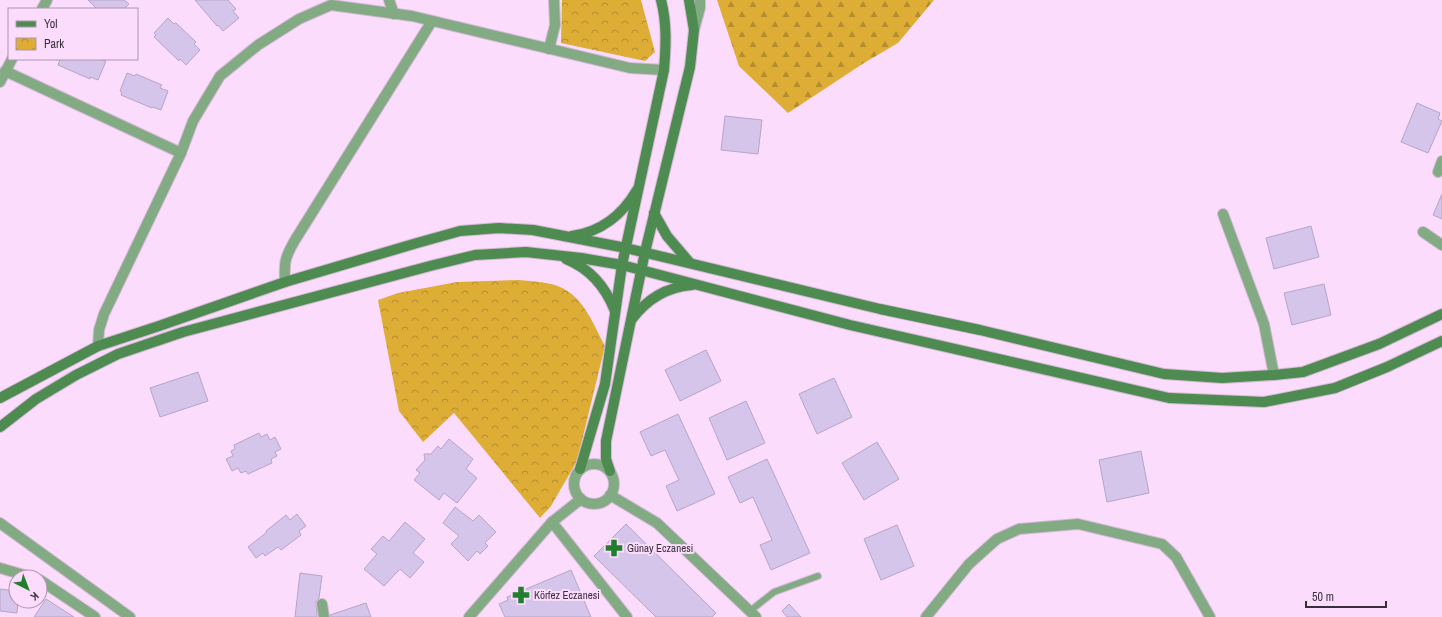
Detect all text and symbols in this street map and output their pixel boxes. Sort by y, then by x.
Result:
legend [8,8,138,60]
text: Yol [44,16,57,32]
text: Park [44,36,64,52]
pharmacy icon: Günay Eczanesi [604,538,624,558]
place label: Günay Eczanesi [627,541,693,555]
north arrow [8,569,48,609]
scale bar [1306,583,1386,609]
pharmacy icon: Körfez Eczanesi [511,585,531,605]
place label: Körfez Eczanesi [534,588,600,602]
text: K [27,589,42,604]
text: 50 m [1312,589,1334,605]

